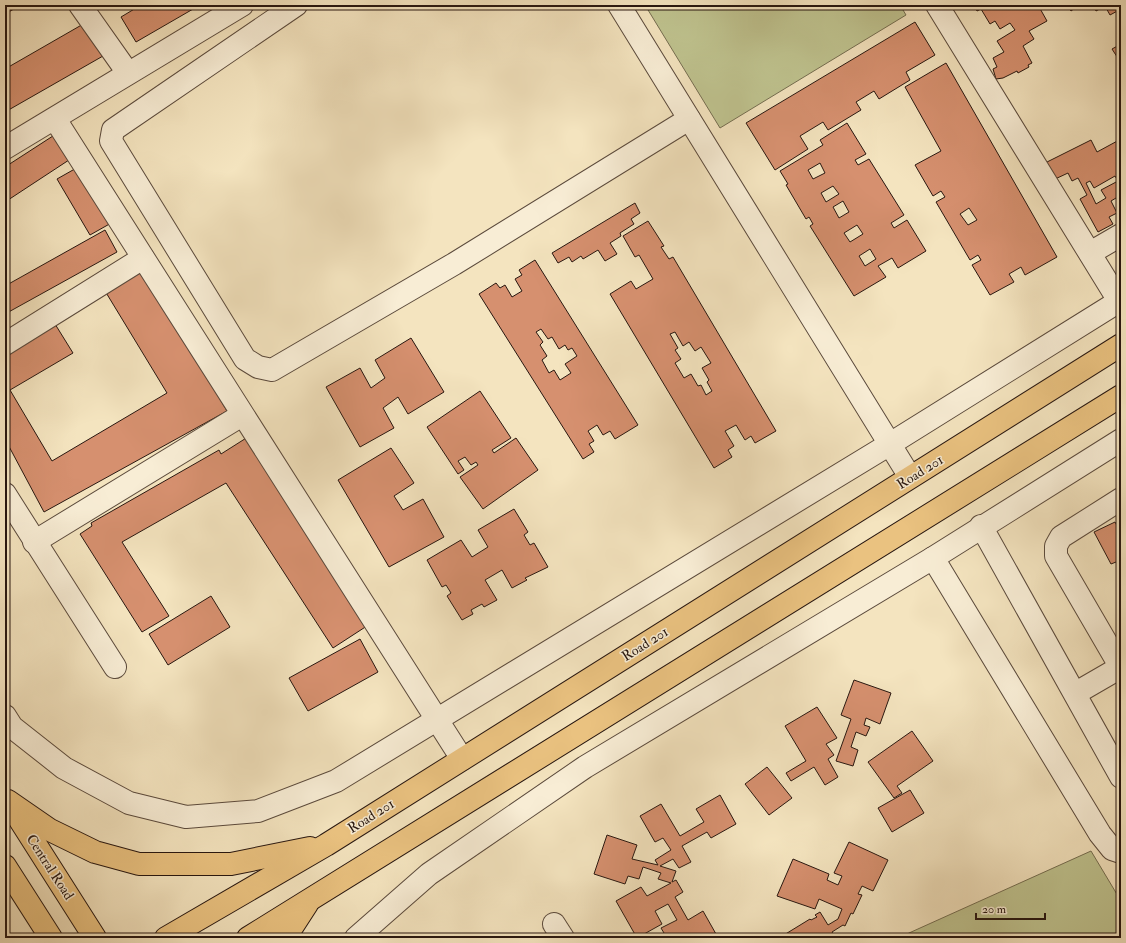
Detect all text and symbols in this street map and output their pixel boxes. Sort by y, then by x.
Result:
street label: Road 201 [894,451,946,493]
street label: Road 201 [619,623,671,665]
street label: Road 201 [345,795,397,837]
street label: Central Road [23,831,77,903]
scale bar [976,895,1045,921]
text: 20 m [982,902,1007,917]

